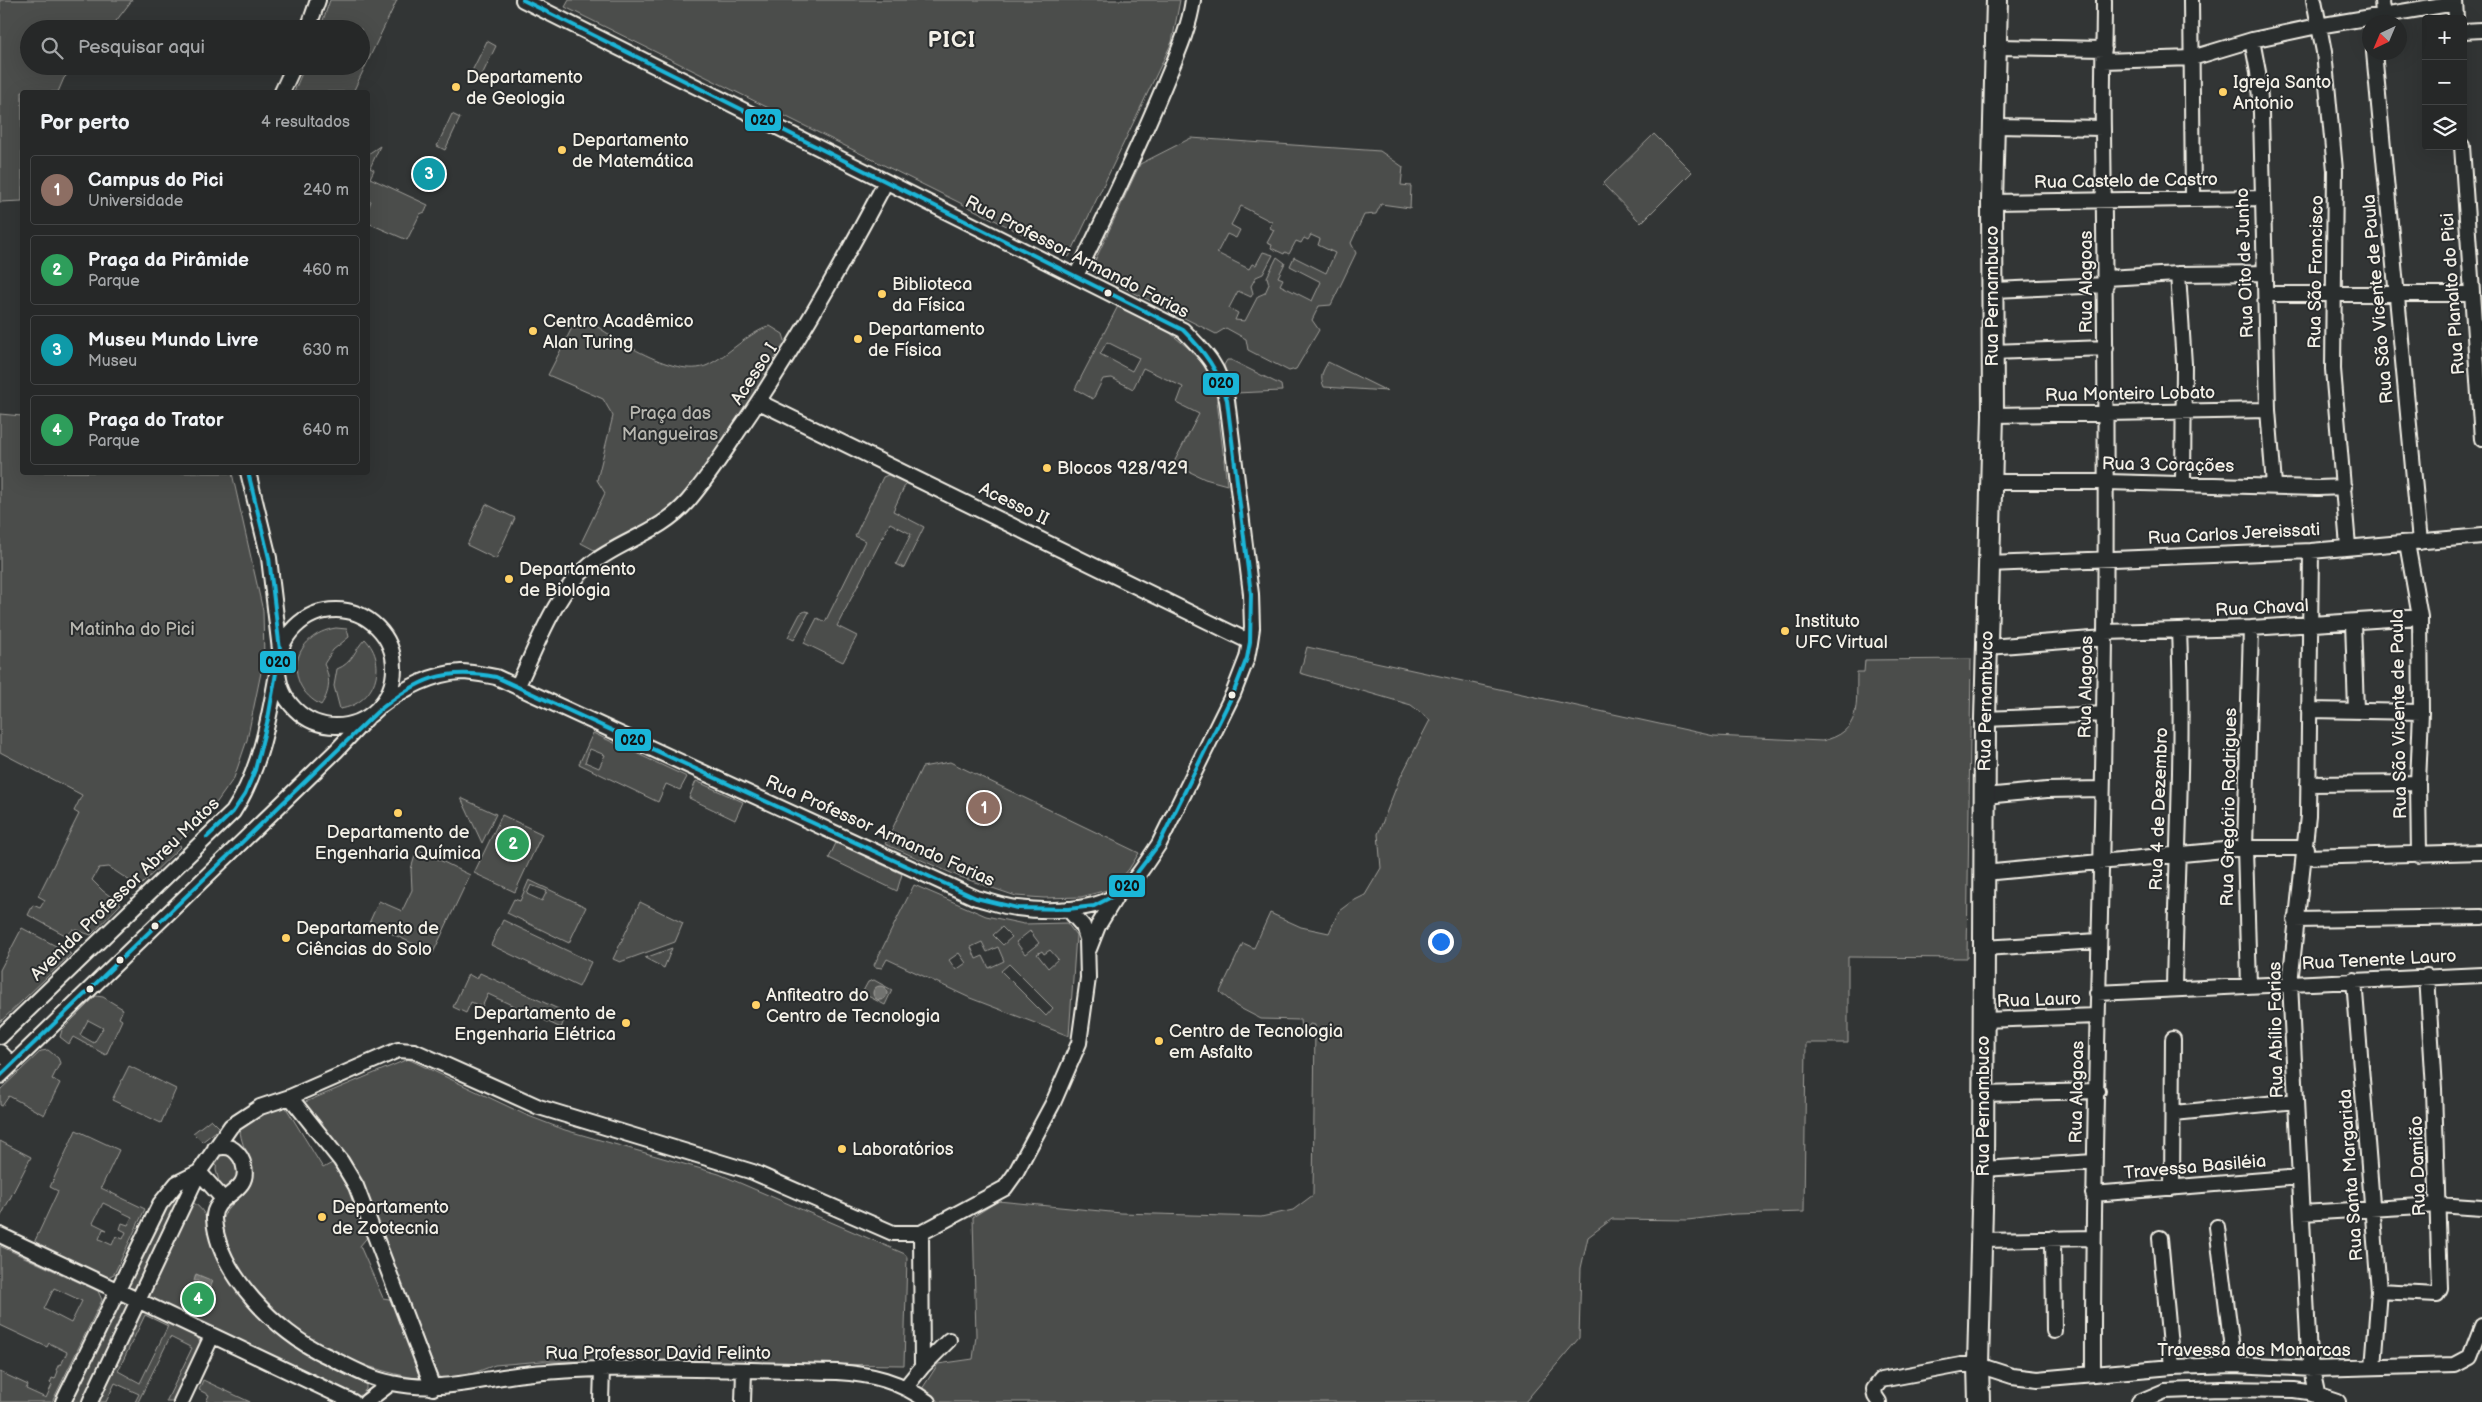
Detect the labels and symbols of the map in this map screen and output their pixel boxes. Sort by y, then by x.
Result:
north arrow [2362,15,2407,60]
district label: PICI [928,27,976,54]
place label: Departamento de Geologia [466,67,583,109]
place label: Igreja Santo Antonio [2233,72,2331,114]
marker: Departamento de Geologia [450,81,462,93]
marker: Igreja Santo Antonio [2217,86,2229,98]
line badge: 020 [744,108,782,132]
text: 020 [750,112,776,129]
place label: Departamento de Matemática [572,130,694,172]
marker: Departamento de Matemática [556,144,568,156]
pin: 3 [413,155,445,193]
street label: Rua Castelo de Castro [2034,169,2218,193]
street label: Rua Oito de Junho [2232,187,2258,339]
street label: Rua Professor Armando Farias [961,191,1193,323]
street label: Rua São Vicente de Paula [2358,193,2398,405]
street label: Rua São Francisco [2304,195,2328,349]
street label: Rua Planalto do Pici [2437,212,2469,376]
street label: Rua Pernambuco [1982,226,2003,366]
street label: Rua Alagoas [2076,231,2097,333]
place label: Biblioteca da Física [892,274,972,316]
marker: Biblioteca da Física [876,288,888,300]
unlabelled marker [1103,288,1113,298]
place label: Centro Acadêmico Alan Turing [543,311,694,353]
place label: Departamento de Física [868,319,985,361]
marker: Centro Acadêmico Alan Turing [527,325,539,337]
marker: Departamento de Física [852,333,864,345]
street label: Acesso I [726,339,782,409]
line badge: 020 [1202,372,1240,396]
text: 020 [1208,375,1234,392]
street label: Rua Monteiro Lobato [2045,382,2215,406]
park label: Praça das Mangueiras [622,403,718,445]
street label: Rua 3 Corações [2102,453,2235,477]
place label: Blocos 928/929 [1057,458,1188,479]
marker: Blocos 928/929 [1041,462,1053,474]
street label: Acesso II [976,478,1052,530]
street label: Rua Carlos Jereissati [2147,519,2321,549]
place label: Departamento de Biologia [519,559,636,601]
marker: Departamento de Biologia [503,573,515,585]
street label: Rua Chaval [2215,595,2309,621]
street label: Rua São Vicente de Paula [2387,609,2411,819]
place label: Instituto UFC Virtual [1795,611,1888,653]
park label: Matinha do Pici [69,619,195,640]
marker: Instituto UFC Virtual [1779,625,1791,637]
street label: Rua Pernambuco [1974,630,1998,772]
street label: Rua Alagoas [2075,635,2097,739]
line badge: 020 [259,650,297,674]
text: 020 [265,654,291,671]
unlabelled marker [1227,690,1237,700]
street label: Rua Gregório Rodrigues [2217,707,2241,907]
street label: Rua 4 de Dezembro [2146,727,2172,891]
line badge: 020 [614,728,652,752]
text: 020 [620,732,646,749]
street label: Rua Professor Armando Farias [762,771,998,891]
pin: 1 [968,789,1000,827]
street label: Avenida Professor Abreu Matos [26,793,224,985]
marker: Departamento de Engenharia Química [392,807,404,819]
place label: Departamento de Engenharia Química [315,822,481,864]
pin: 2 [497,825,529,863]
line badge: 020 [1108,874,1146,898]
text: 020 [1114,878,1140,895]
place label: Departamento de Ciências do Solo [296,918,439,960]
unlabelled marker [150,921,160,931]
your location [1428,929,1454,955]
marker: Departamento de Ciências do Solo [280,932,292,944]
street label: Rua Tenente Lauro [2301,945,2457,975]
unlabelled marker [115,955,125,965]
street label: Rua Abílio Farias [2264,961,2288,1099]
unlabelled marker [85,984,95,994]
place label: Anfiteatro do Centro de Tecnologia [766,985,940,1027]
street label: Rua Lauro [1997,988,2081,1012]
marker: Anfiteatro do Centro de Tecnologia [750,999,762,1011]
place label: Departamento de Engenharia Elétrica [454,1003,616,1045]
marker: Departamento de Engenharia Elétrica [620,1017,632,1029]
place label: Centro de Tecnologia em Asfalto [1169,1021,1343,1063]
marker: Centro de Tecnologia em Asfalto [1153,1035,1165,1047]
street label: Rua Pernambuco [1973,1036,1994,1176]
street label: Rua Alagoas [2066,1040,2088,1144]
street label: Rua Santa Margarida [2335,1088,2367,1262]
street label: Rua Damião [2406,1115,2430,1217]
place label: Laboratórios [852,1139,954,1160]
marker: Laboratórios [836,1143,848,1155]
street label: Travessa Basiléia [2123,1150,2267,1184]
place label: Departamento de Zootecnia [332,1197,449,1239]
marker: Departamento de Zootecnia [316,1211,328,1223]
pin: 4 [182,1280,214,1318]
street label: Travessa dos Monarcas [2157,1340,2351,1361]
street label: Rua Professor David Felinto [545,1343,771,1364]

